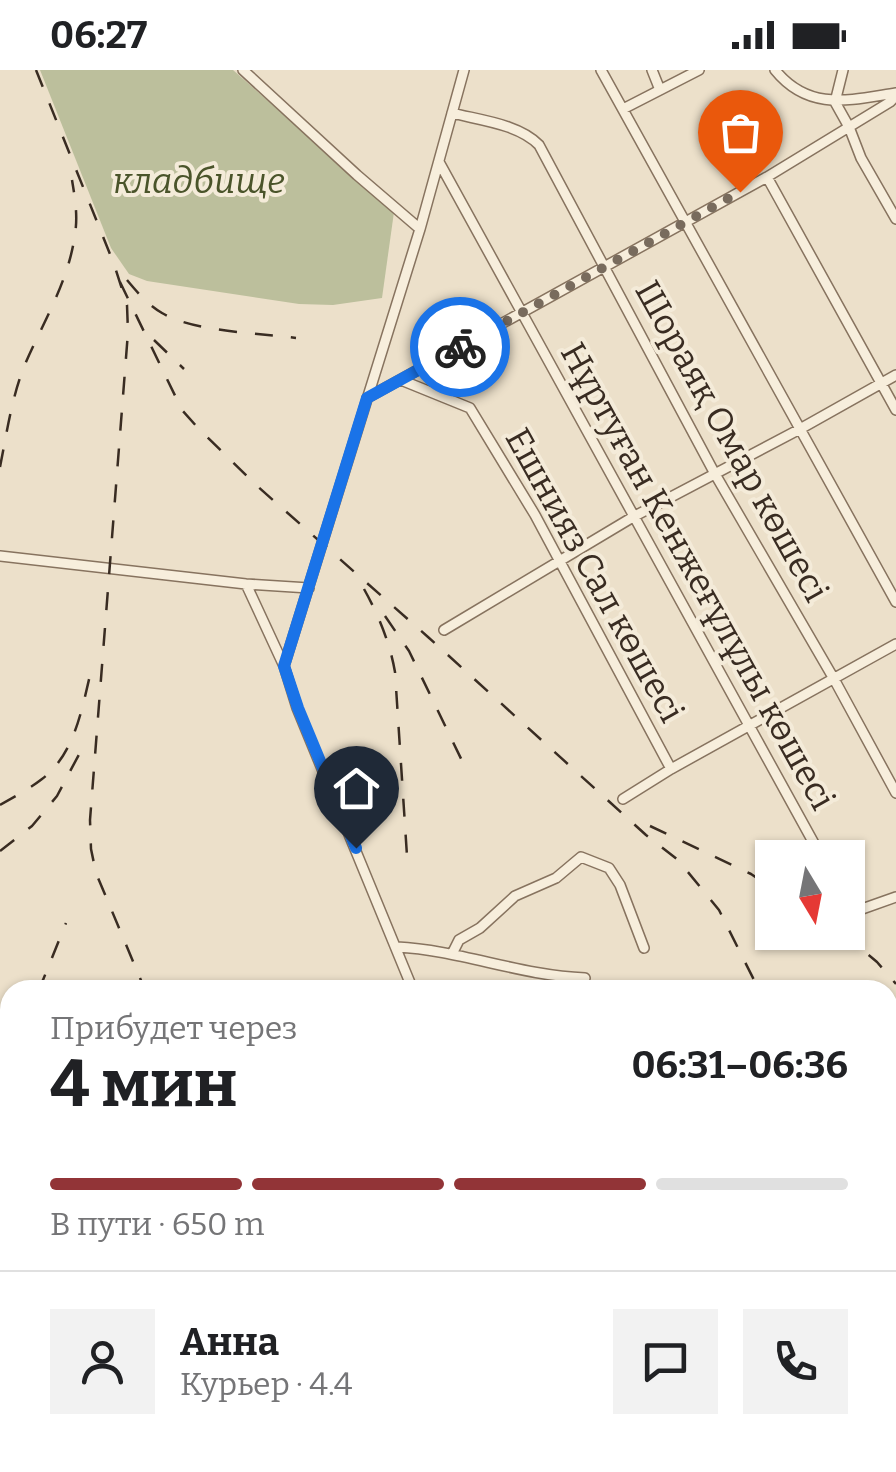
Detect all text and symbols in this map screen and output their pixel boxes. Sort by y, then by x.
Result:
text: 06:27 [50,12,147,58]
pin [698,90,783,193]
icon: bag [713,105,768,160]
park label: кладбище [113,160,285,202]
street label: Шораяқ Омар көшесі [626,273,838,609]
courier [410,297,510,397]
icon: bike [433,320,488,375]
street label: Нұртуған Кенжеғұлұлы көшесі [552,335,844,817]
street label: Ешнияз Сал көшесі [497,421,693,729]
pin [314,746,399,849]
icon: home [329,761,384,816]
north arrow [755,840,865,950]
map controls [755,840,865,950]
text: Прибудет через [50,1009,297,1047]
text: 06:31–06:36 [631,1042,848,1088]
text: 4 мин [50,1045,238,1123]
text: В пути · 650 m [50,1205,264,1243]
button: person [50,1309,155,1414]
button: chat [613,1309,718,1414]
button: phone [743,1309,848,1414]
text: Анна [180,1319,279,1365]
text: Курьер · 4.4 [180,1365,352,1403]

